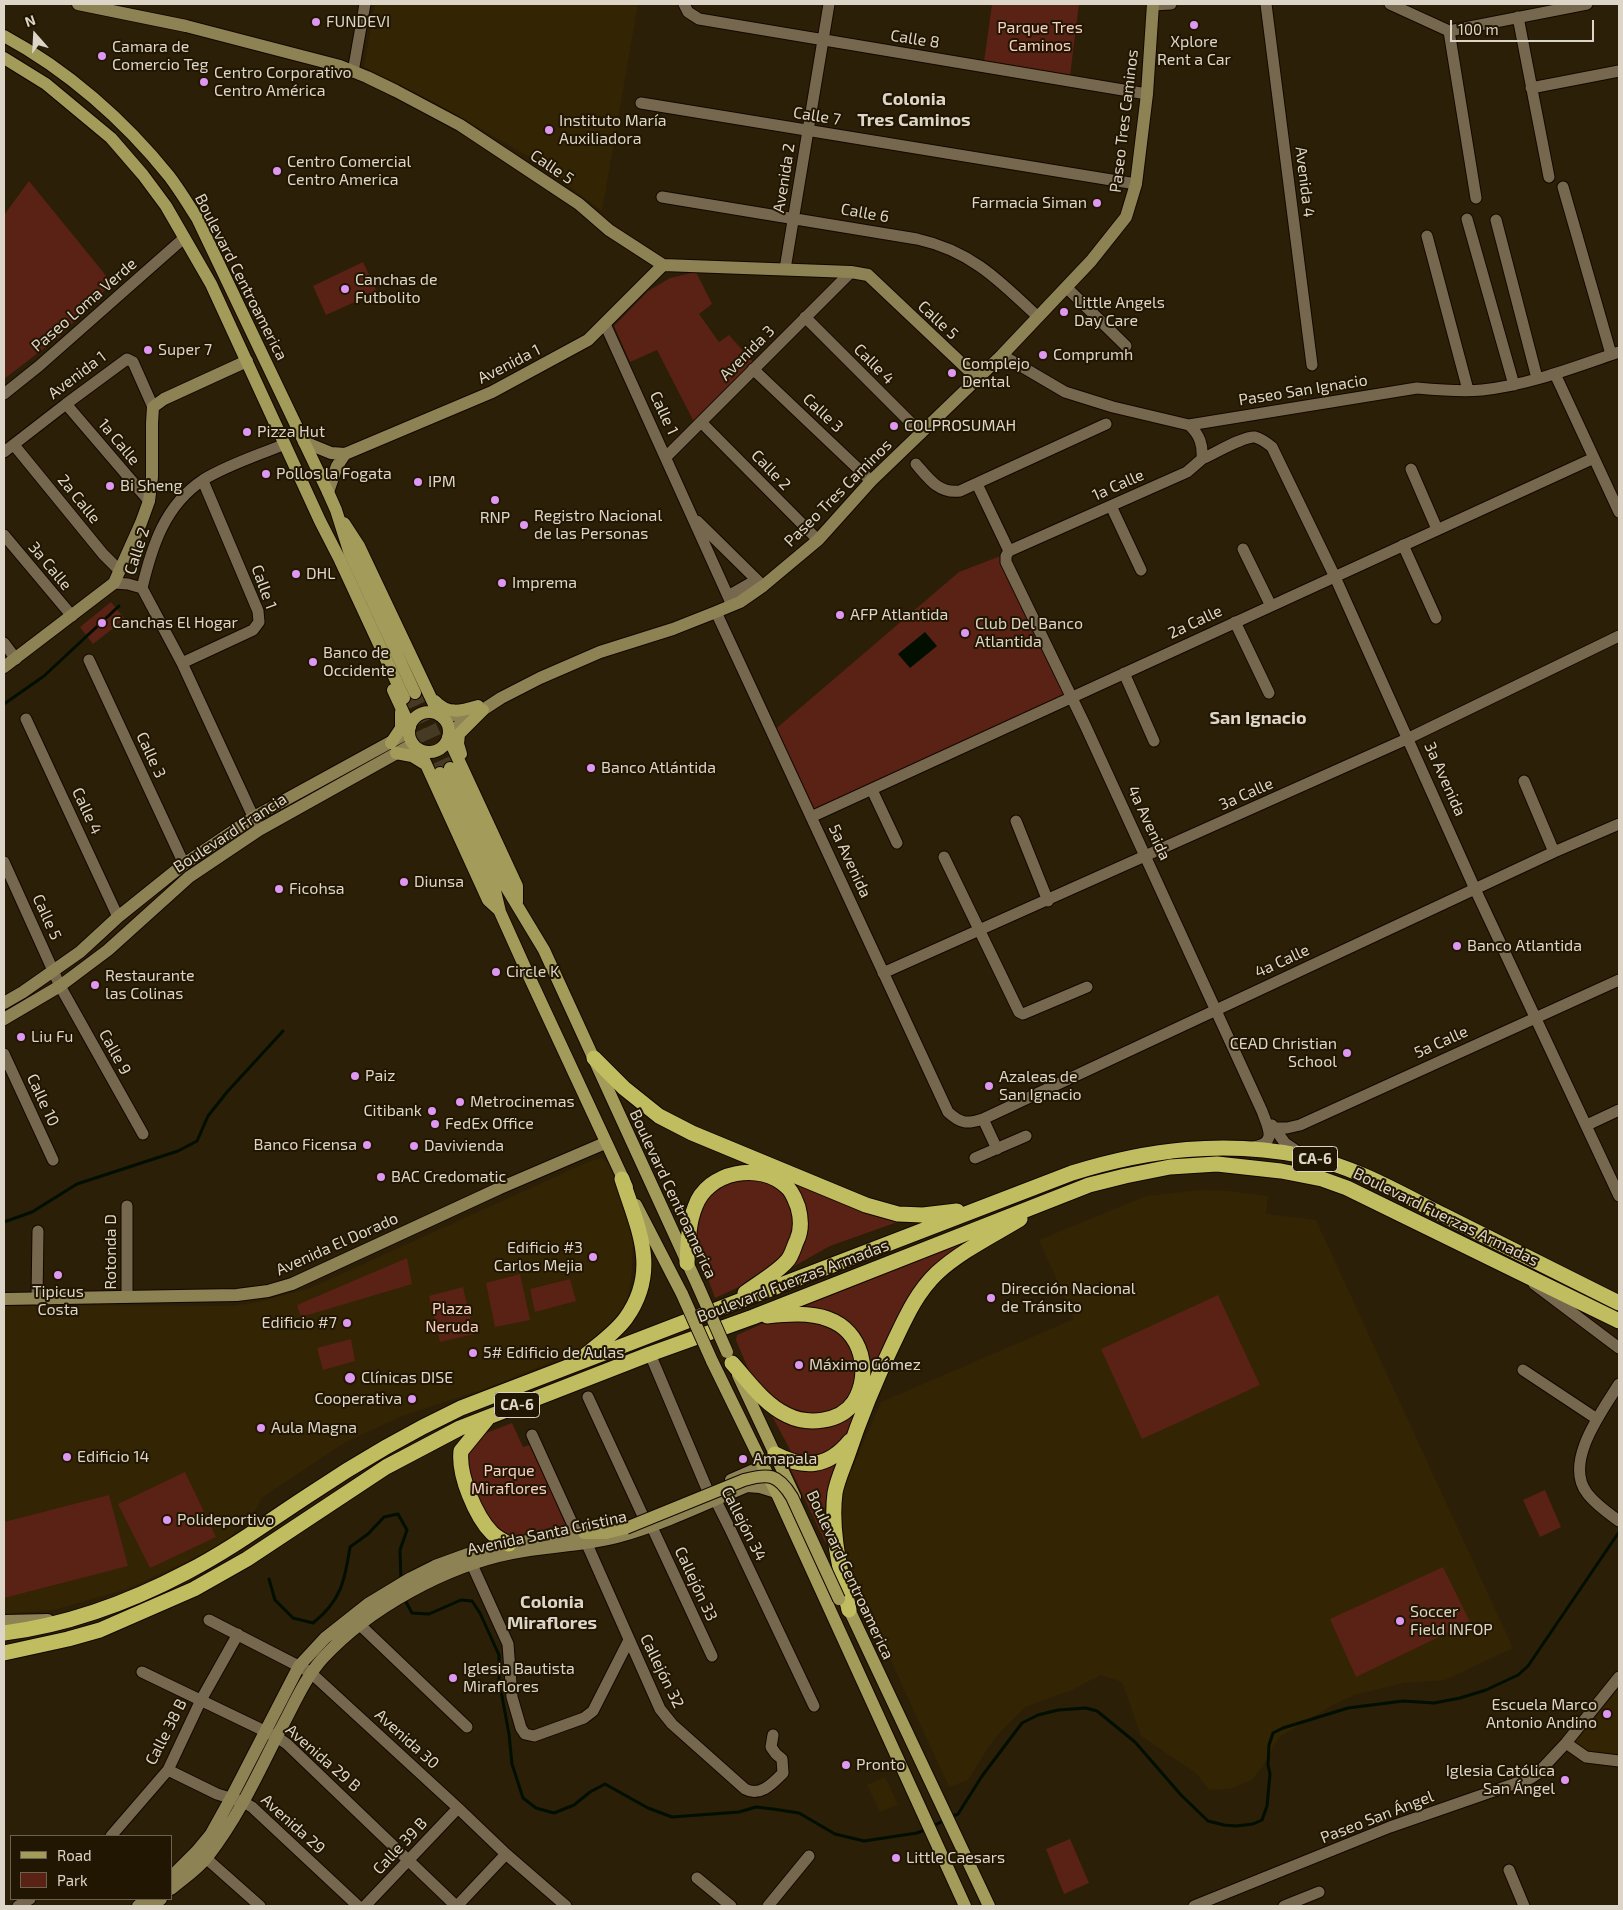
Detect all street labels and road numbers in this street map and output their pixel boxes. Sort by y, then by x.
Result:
street label: Calle 8 [889,26,941,52]
street label: Paseo Tres Caminos [1106,48,1142,194]
street label: Calle 7 [792,103,842,129]
street label: Avenida 2 [769,142,799,214]
street label: Avenida 4 [1291,145,1319,219]
street label: Calle 5 [527,146,577,188]
street label: Boulevard Centroamerica [191,190,291,364]
street label: Calle 6 [839,199,891,227]
street label: Paseo Loma Verde [28,254,140,356]
street label: Calle 5 [914,297,962,343]
street label: Avenida 3 [715,321,779,385]
street label: Avenida 1 [474,340,544,388]
street label: Calle 4 [850,340,898,388]
street label: Avenida 1 [44,347,110,403]
street label: Paseo San Ignacio [1237,370,1369,410]
street label: Calle 1 [646,388,682,438]
street label: Calle 3 [799,389,847,437]
street label: 1a Calle [94,415,144,469]
street label: Paseo Tres Caminos [780,435,896,551]
street label: Calle 2 [747,446,795,494]
street label: 1a Calle [1089,465,1147,505]
street label: 2a Calle [53,471,105,527]
street label: Calle 2 [120,525,154,577]
street label: 3a Calle [24,538,76,594]
street label: Calle 1 [247,562,281,612]
street label: 2a Calle [1165,601,1225,643]
street label: Calle 3 [132,729,170,781]
street label: 3a Avenida [1420,739,1470,819]
street label: 3a Calle [1216,774,1276,814]
street label: 4a Avenida [1123,783,1175,863]
street label: Calle 4 [68,785,106,837]
street label: Boulevard Francia [170,789,290,877]
street label: 5a Avenida [825,821,875,901]
street label: Calle 5 [28,891,66,943]
street label: 4a Calle [1252,940,1312,982]
street label: 5a Calle [1411,1022,1471,1062]
street label: Calle 9 [95,1026,135,1078]
street label: Calle 10 [23,1071,63,1129]
street label: Boulevard Centroamerica [625,1106,721,1282]
road number: CA-6 [1292,1146,1338,1172]
street label: Boulevard Fuerzas Armadas [1350,1164,1542,1270]
street label: Avenida El Dorado [273,1208,401,1280]
street label: Rotonda D [101,1214,121,1290]
street label: Boulevard Fuerzas Armadas [694,1235,892,1327]
road number: CA-6 [494,1392,540,1418]
street label: Callejón 34 [717,1484,771,1564]
street label: Boulevard Centroamerica [802,1487,898,1663]
street label: Avenida Santa Cristina [465,1507,629,1559]
street label: Callejón 33 [670,1544,722,1624]
street label: Callejón 32 [636,1631,688,1711]
street label: Calle 38 B [141,1696,191,1768]
street label: Avenida 30 [371,1705,443,1773]
street label: Avenida 29 B [282,1720,364,1796]
street label: Paseo San Ángel [1318,1787,1436,1847]
street label: Avenida 29 [257,1790,329,1858]
street label: Calle 39 B [369,1813,431,1879]

